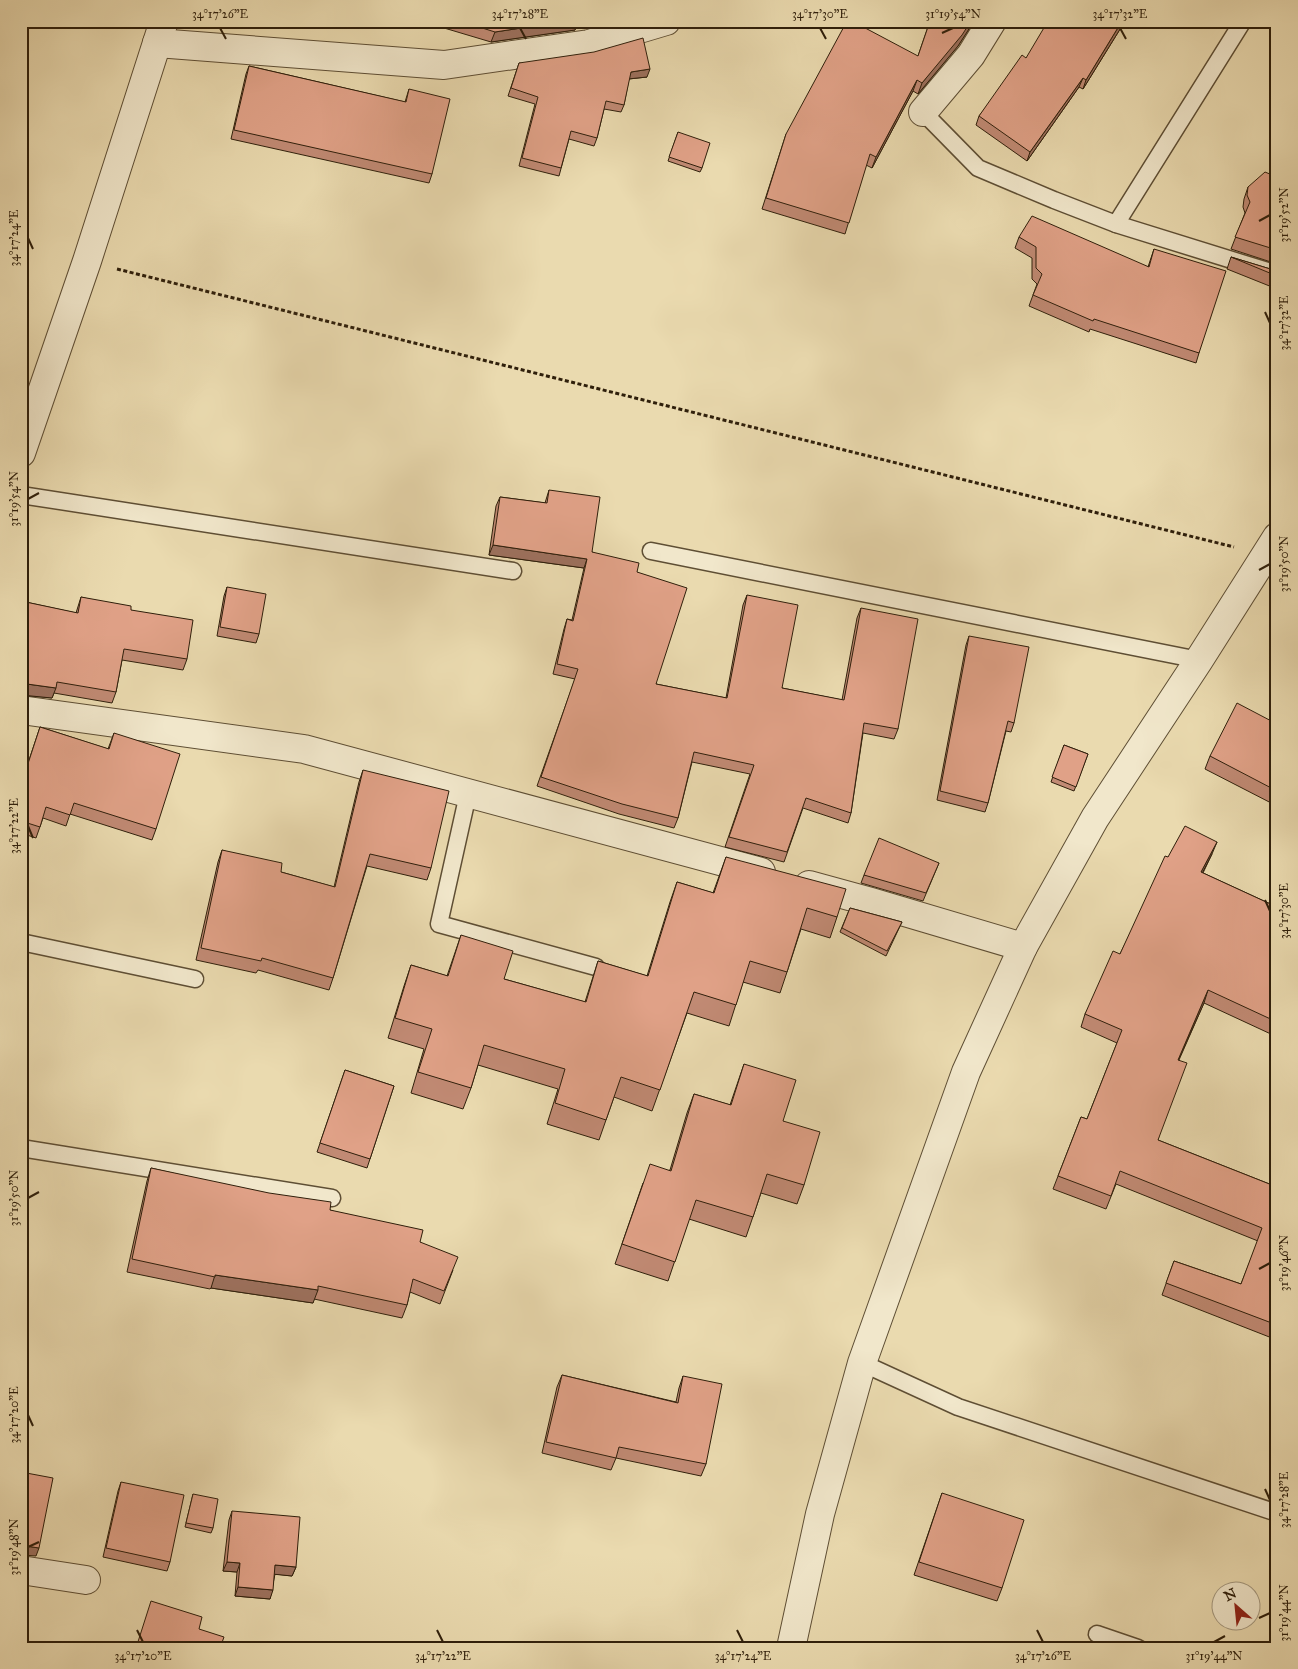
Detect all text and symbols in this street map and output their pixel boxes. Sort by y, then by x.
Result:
text: 34°17'26"E [192,7,249,21]
text: 34°17'28"E [492,7,549,21]
text: 34°17'30"E [792,7,848,21]
text: 31°19'54"N [925,7,981,21]
text: 34°17'32"E [1093,7,1148,21]
text: 31°19'52"N [1277,187,1291,243]
text: 34°17'24"E [7,209,21,266]
text: 34°17'32"E [1277,295,1291,350]
text: 31°19'54"N [7,471,21,527]
text: 31°19'50"N [1277,536,1291,592]
text: 34°17'22"E [7,798,21,854]
text: 34°17'30"E [1277,883,1291,939]
text: 31°19'50"N [7,1170,21,1226]
text: 31°19'46"N [1277,1235,1291,1291]
text: 34°17'20"E [7,1386,21,1444]
text: 34°17'28"E [1277,1471,1291,1528]
text: 31°19'48"N [7,1519,21,1575]
north arrow [1210,1582,1260,1632]
text: 31°19'44"N [1277,1584,1291,1642]
text: N [1221,1585,1240,1605]
text: 34°17'20"E [114,1649,172,1663]
text: 34°17'22"E [415,1649,471,1663]
text: 34°17'24"E [715,1649,772,1663]
text: 34°17'26"E [1015,1649,1072,1663]
text: 31°19'44"N [1185,1649,1243,1663]

